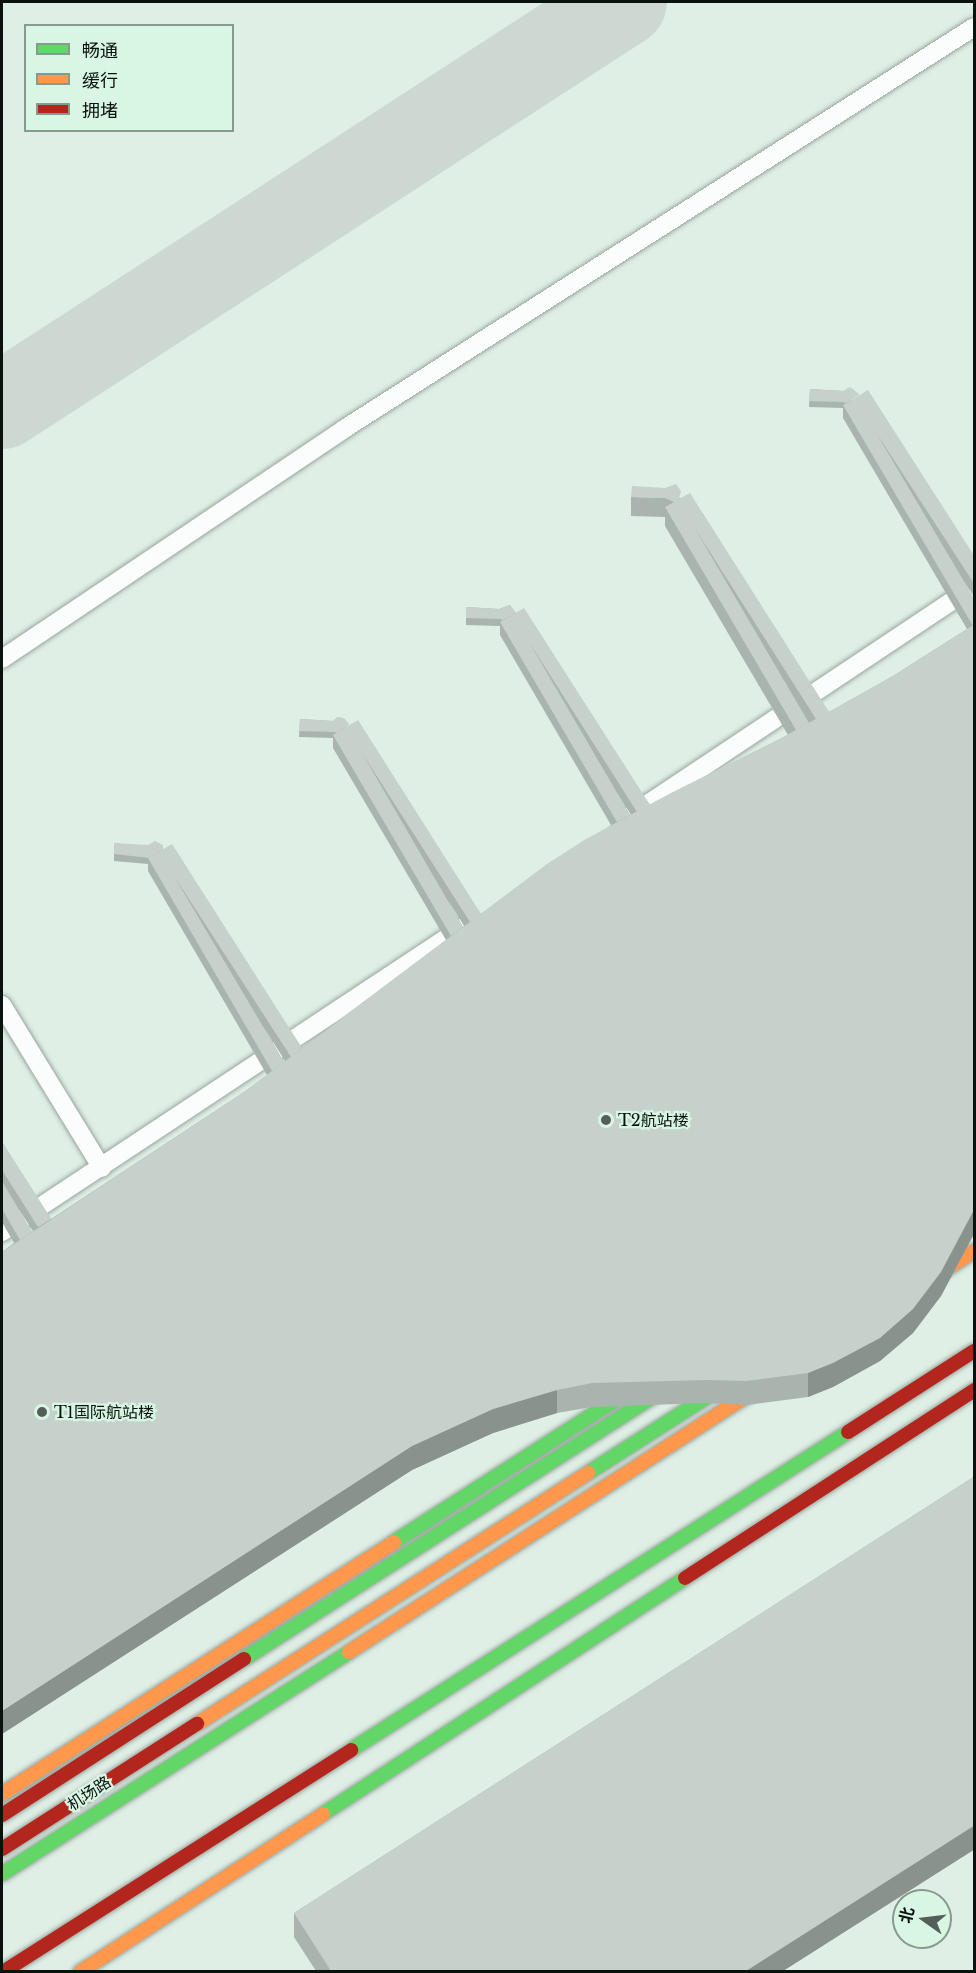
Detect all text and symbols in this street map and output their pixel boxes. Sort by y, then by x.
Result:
legend [24,24,234,132]
text: 畅通 [82,40,118,62]
text: 缓行 [82,70,118,92]
text: 拥堵 [82,100,118,122]
place label: T2航站楼 [618,1110,689,1130]
marker: T2航站楼 [599,1113,613,1127]
place label: T1国际航站楼 [54,1402,154,1422]
marker: T1国际航站楼 [35,1405,49,1419]
street label: 机场路 [64,1772,114,1814]
north arrow [892,1889,952,1949]
text: 北 [895,1905,918,1925]

